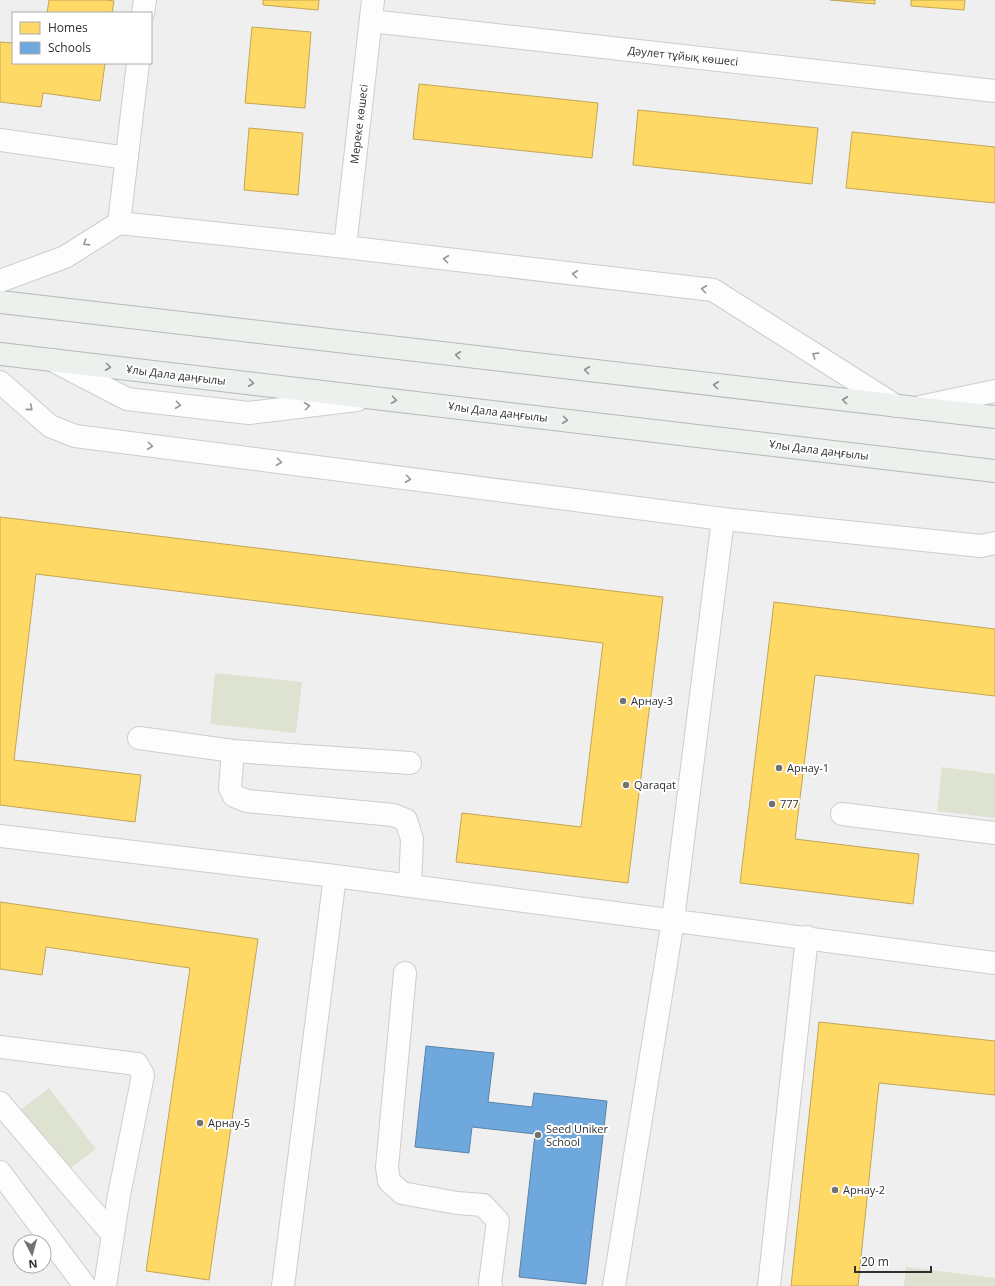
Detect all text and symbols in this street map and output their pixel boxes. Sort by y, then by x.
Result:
legend [12,12,152,64]
text: Homes [48,19,88,36]
text: Schools [48,39,91,56]
street label: Дәулет тұйық көшесі [627,42,739,69]
street label: Мереке көшесі [346,83,371,165]
one-way arrow [83,239,90,246]
one-way arrow [443,255,449,264]
one-way arrow [572,270,578,279]
one-way arrow [701,285,707,294]
one-way arrow [455,351,461,360]
one-way arrow [812,352,819,360]
street label: Ұлы Дала даңғылы [125,361,227,388]
one-way arrow [105,362,111,371]
one-way arrow [584,366,590,375]
one-way arrow [248,379,254,388]
one-way arrow [713,381,719,390]
one-way arrow [391,395,397,404]
one-way arrow [842,396,848,405]
street label: Ұлы Дала даңғылы [447,398,549,425]
one-way arrow [175,400,181,409]
one-way arrow [304,402,310,411]
one-way arrow [25,403,32,410]
one-way arrow [562,415,568,424]
street label: Ұлы Дала даңғылы [768,436,870,463]
one-way arrow [147,441,153,450]
one-way arrow [276,457,282,466]
one-way arrow [405,474,411,483]
place label: Арнау-3 [631,693,673,708]
marker: Арнау-3 [618,696,628,706]
place label: Арнау-1 [787,760,829,775]
marker: Арнау-1 [774,763,784,773]
place label: Qaraqat [634,777,676,792]
marker: Qaraqat [621,780,631,790]
place label: 777 [780,796,799,811]
marker: 777 [767,799,777,809]
place label: Арнау-5 [208,1115,250,1130]
marker: Арнау-5 [195,1118,205,1128]
place label: Seed Uniker School [546,1121,608,1149]
marker: Seed Uniker School [533,1130,543,1140]
place label: Арнау-2 [843,1182,885,1197]
marker: Арнау-2 [830,1185,840,1195]
north arrow [12,1234,52,1274]
scale bar [855,1248,931,1274]
text: 20 m [861,1253,889,1270]
text: N [28,1257,38,1272]

